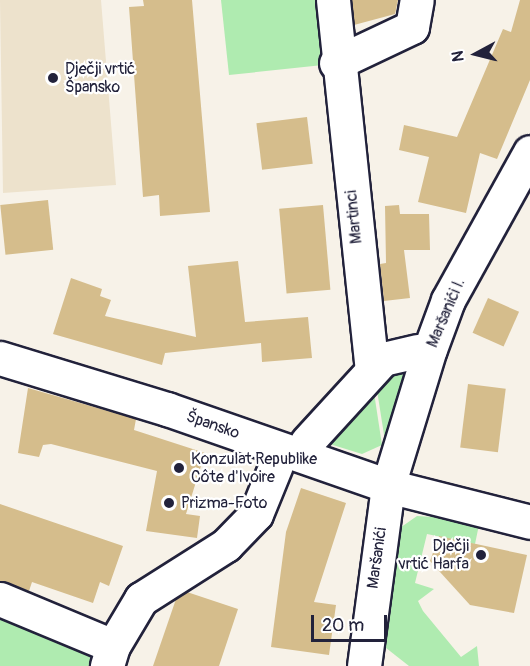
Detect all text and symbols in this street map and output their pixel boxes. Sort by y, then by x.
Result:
north arrow [446,24,506,84]
text: N [448,50,469,63]
place label: Dječji vrtić Špansko [65,59,135,97]
marker: Dječji vrtić Špansko [46,71,60,85]
street label: Martinci [342,189,366,245]
street label: Maršanići I. [423,276,469,350]
street label: Špansko [184,407,242,443]
place label: Konzulat Republike Côte d'Ivoire [191,449,317,487]
marker: Konzulat Republike Côte d'Ivoire [172,461,186,475]
place label: Prizma-Foto [181,493,267,513]
marker: Prizma-Foto [162,496,176,510]
street label: Maršanići [363,526,391,590]
place label: Dječji vrtić Harfa [398,536,469,574]
marker: Dječji vrtić Harfa [474,548,488,562]
scale bar [314,603,390,641]
text: 20 m [322,614,364,637]

